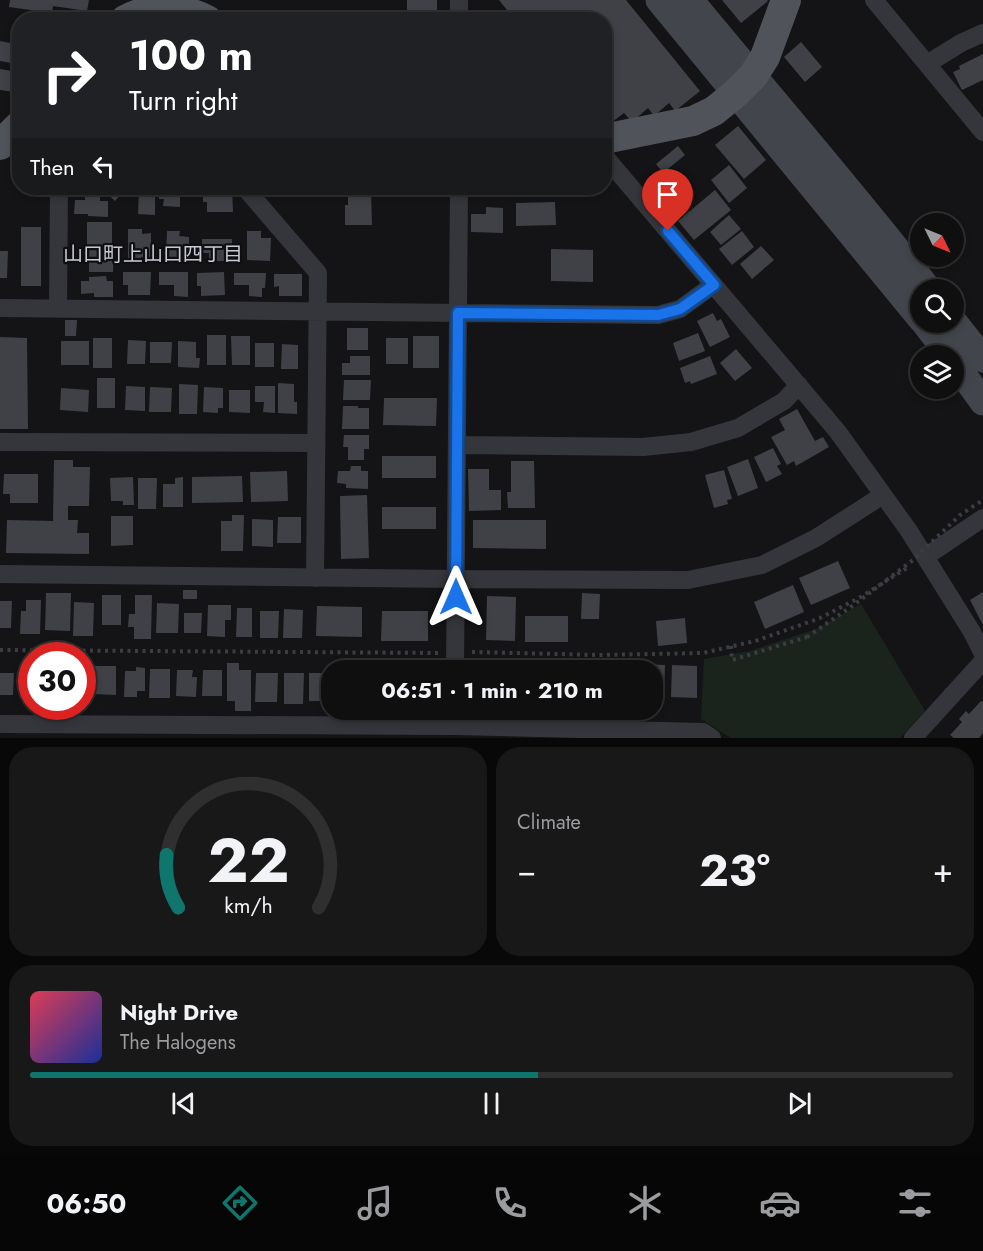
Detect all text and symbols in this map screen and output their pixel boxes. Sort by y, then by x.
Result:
text: 100 m [129,25,253,86]
icon: right [30,36,108,114]
text: Turn right [129,81,237,120]
icon: left [87,150,120,183]
text: Then [30,151,75,183]
pin [642,169,693,231]
icon: arrive [651,178,684,211]
north arrow [910,213,964,267]
map controls [910,213,964,399]
district label: 山口町上山口四丁目 [63,240,243,269]
button: search [910,279,964,333]
button: layers [910,345,964,399]
position arrow [424,565,488,629]
speed limit sign: 30 [18,642,96,720]
text: 06:51 · 1 min · 210 m [381,674,603,706]
text: Climate [517,808,581,837]
text: 22 [207,815,289,905]
text: 23° [699,838,770,903]
text: − [517,847,536,894]
text: + [933,847,953,894]
text: km/h [224,891,272,922]
text: Night Drive [120,996,238,1028]
text: The Halogens [120,1028,236,1057]
icon: previous [167,1087,200,1120]
icon: pause [475,1087,508,1120]
icon: next [783,1087,816,1120]
icon: directions [219,1182,261,1224]
icon: music [354,1182,396,1224]
icon: phone [489,1182,531,1224]
icon: climate [624,1182,666,1224]
icon: car [759,1182,801,1224]
icon: filters [894,1182,936,1224]
text: 06:50 [47,1184,126,1223]

